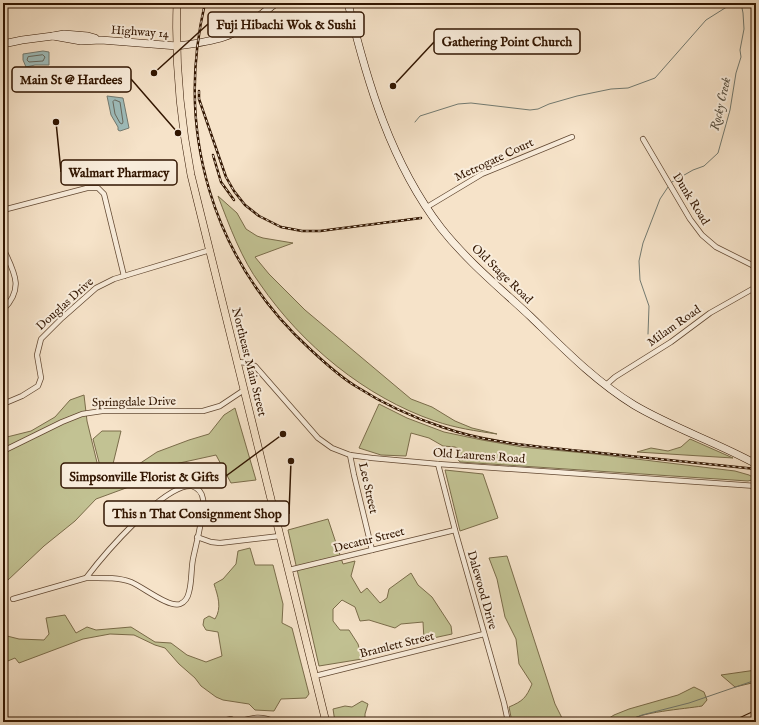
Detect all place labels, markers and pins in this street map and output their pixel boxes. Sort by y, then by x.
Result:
callout: Fuji Hibachi Wok & Sushi [208,12,364,37]
callout: Gathering Point Church [434,29,580,54]
callout: Main St @ Hardees [12,67,131,92]
callout: Walmart Pharmacy [61,160,177,185]
callout: Simpsonville Florist & Gifts [61,463,226,488]
callout: This n That Consignment Shop [104,501,289,526]

